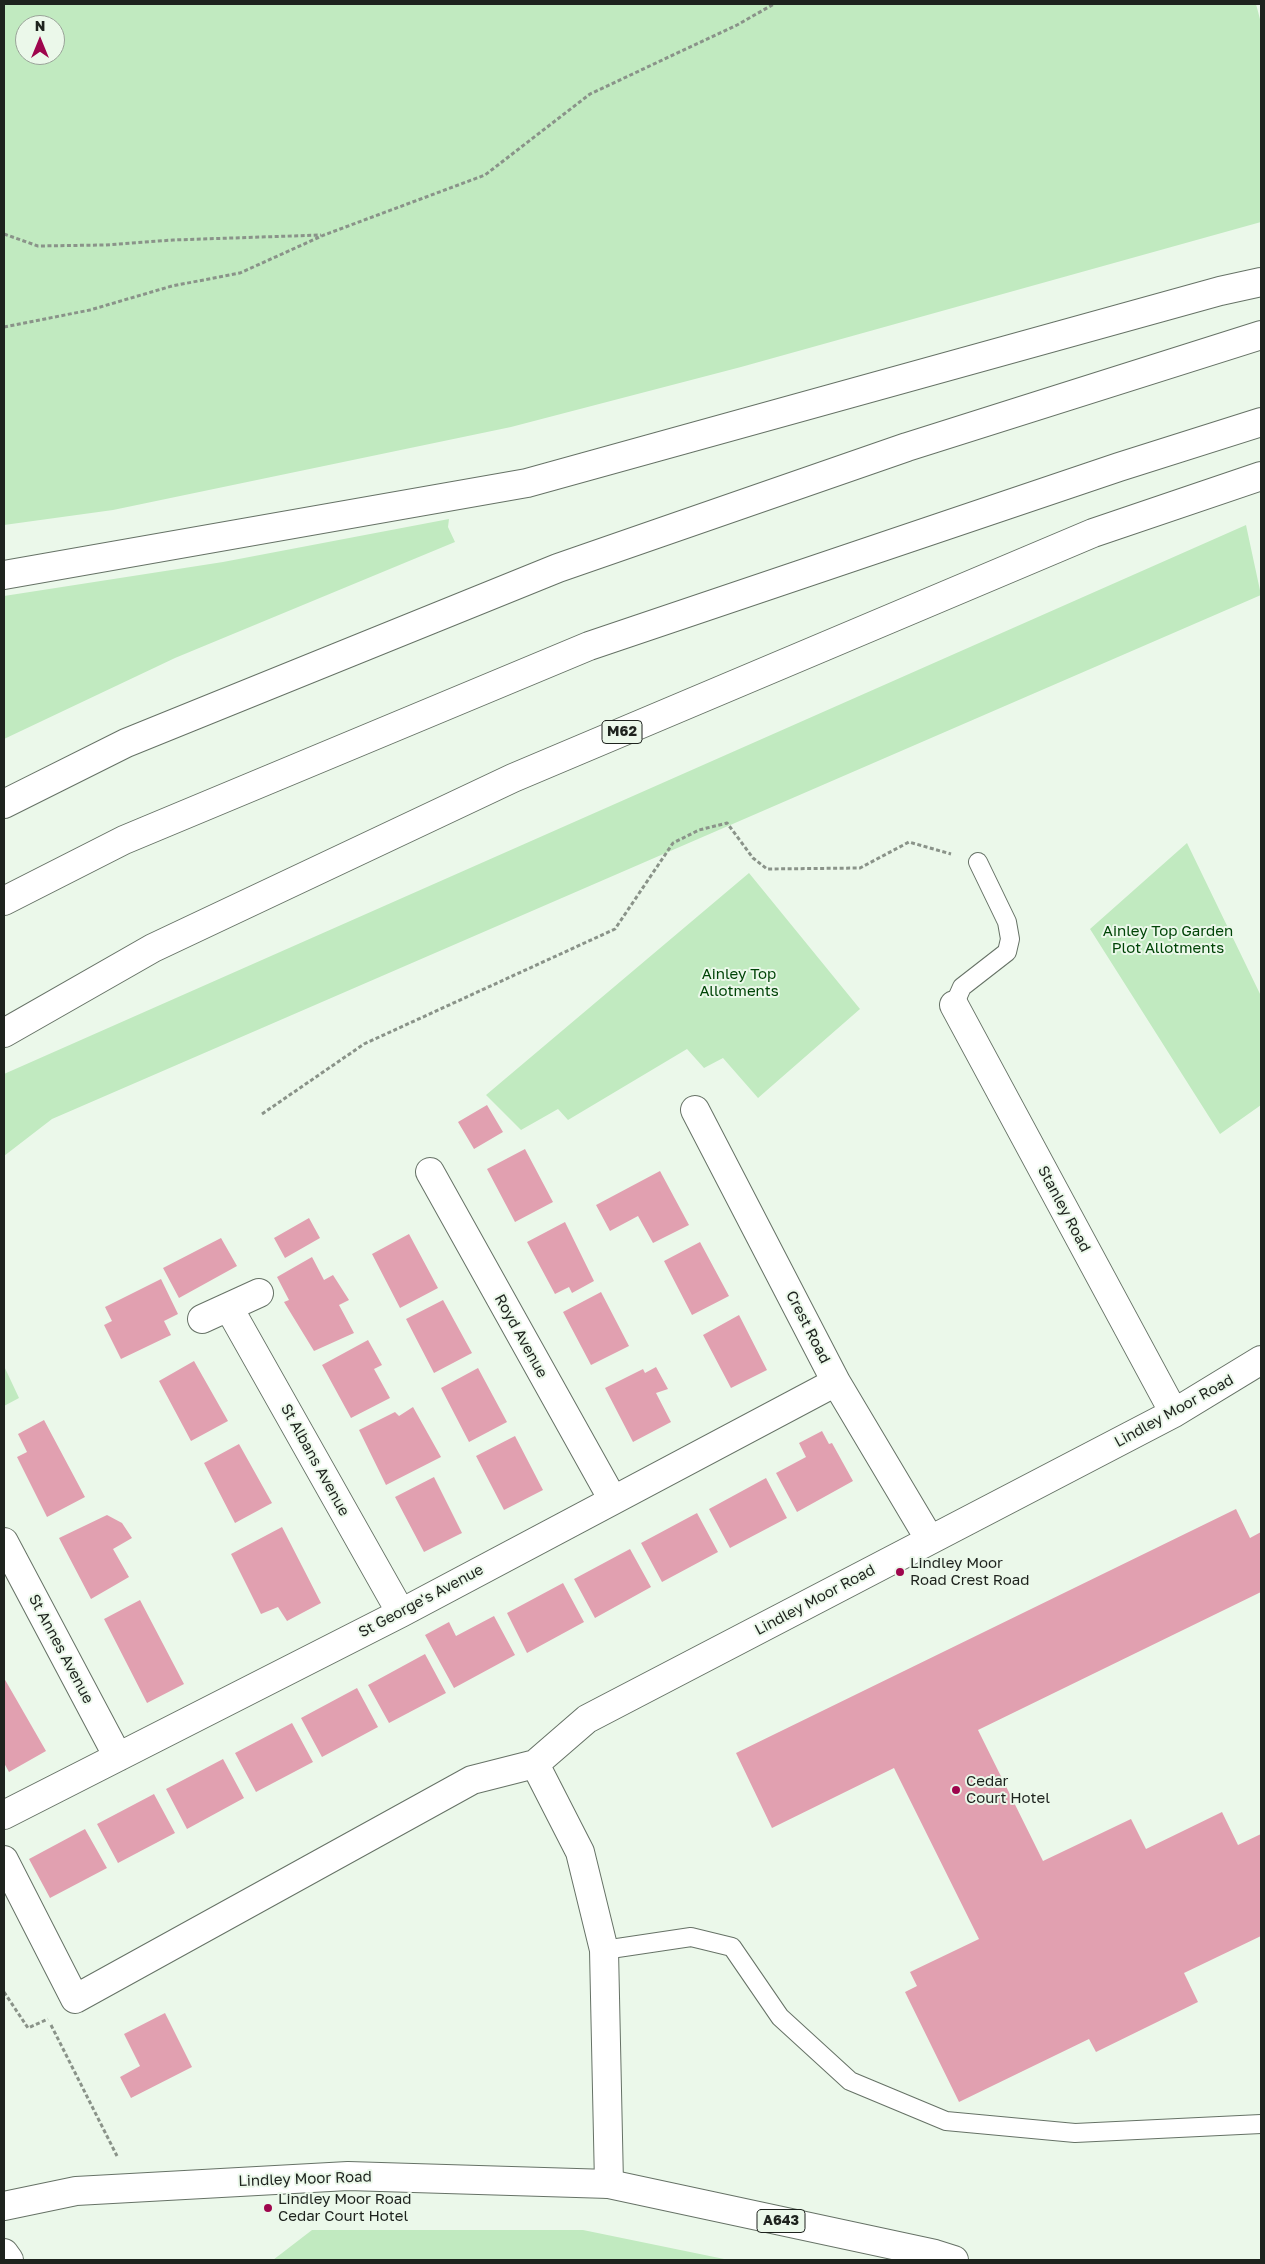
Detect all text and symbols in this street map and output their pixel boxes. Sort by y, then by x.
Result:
north arrow [15,15,65,65]
text: N [35,17,45,34]
road number: M62 [602,720,642,744]
park label: Ainley Top Garden Plot Allotments [1103,922,1233,957]
park label: Ainley Top Allotments [699,965,779,1000]
street label: Stanley Road [1034,1163,1094,1255]
street label: Crest Road [782,1288,834,1366]
street label: Royd Avenue [491,1291,551,1381]
street label: Lindley Moor Road [1111,1371,1237,1451]
street label: St Albans Avenue [277,1401,353,1519]
place label: Lindley Moor Road Crest Road [910,1554,1030,1589]
street label: St George's Avenue [356,1560,486,1642]
street label: Lindley Moor Road [752,1561,878,1639]
marker: Lindley Moor Road Crest Road [894,1566,906,1578]
street label: St Annes Avenue [25,1591,97,1707]
place label: Cedar Court Hotel [966,1772,1050,1807]
marker: Cedar Court Hotel [950,1784,962,1796]
street label: Lindley Moor Road [238,2168,372,2190]
place label: Lindley Moor Road Cedar Court Hotel [278,2190,411,2225]
marker: Lindley Moor Road Cedar Court Hotel [262,2202,274,2214]
road number: A643 [757,2210,805,2232]

